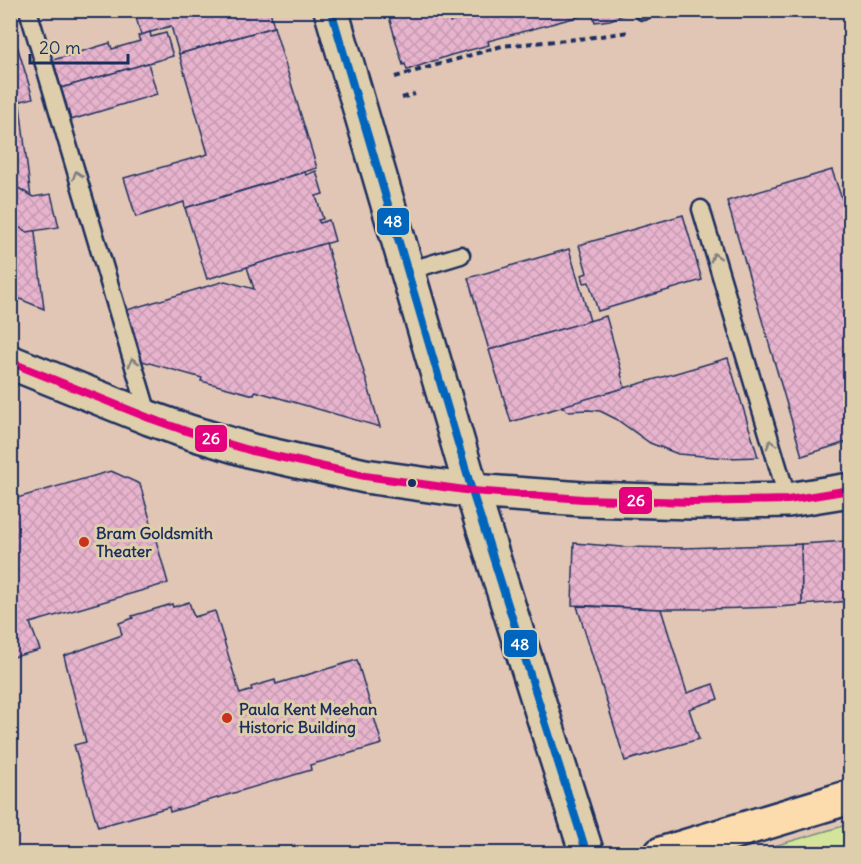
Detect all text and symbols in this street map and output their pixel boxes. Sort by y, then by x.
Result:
scale bar [30,27,128,65]
text: 20 m [39,36,81,59]
one-way arrow [72,170,84,181]
line badge: 48 [376,207,410,236]
text: 48 [384,211,402,231]
one-way arrow [710,252,722,263]
one-way arrow [128,357,140,368]
line badge: 26 [194,424,228,453]
text: 26 [202,428,220,448]
one-way arrow [766,439,778,450]
unlabelled marker [406,477,418,489]
line badge: 26 [618,486,653,515]
text: 26 [627,490,645,510]
place label: Bram Goldsmith Theater [96,523,213,561]
marker: Bram Goldsmith Theater [77,535,91,549]
line badge: 48 [503,629,538,658]
text: 48 [511,634,529,654]
place label: Paula Kent Meehan Historic Building [239,699,377,738]
marker: Paula Kent Meehan Historic Building [220,711,234,725]

